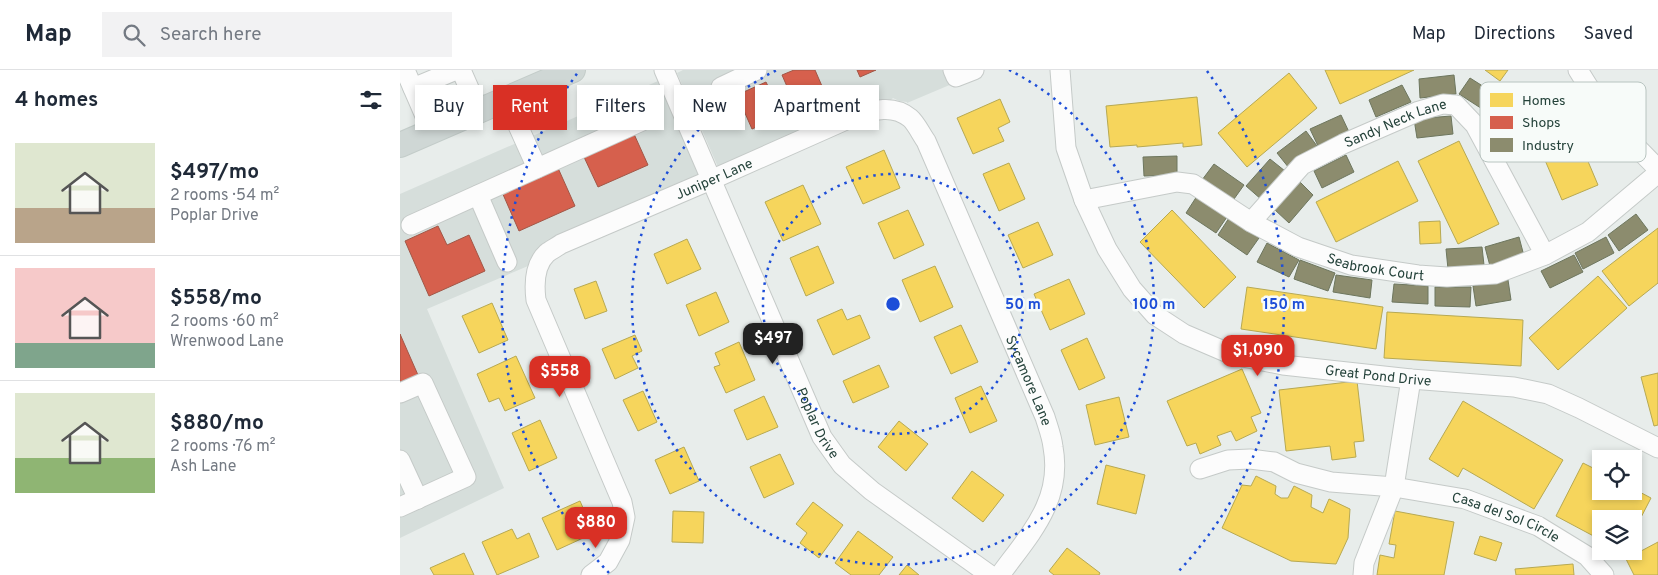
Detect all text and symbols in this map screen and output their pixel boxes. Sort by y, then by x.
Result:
search box [102,12,452,57]
text: Map [25,20,72,50]
icon: search [120,21,148,49]
text: Search here [160,23,261,47]
text: Map [1412,23,1446,46]
text: Directions [1474,23,1556,46]
text: Saved [1584,23,1633,46]
legend [1480,82,1646,162]
chip: Buy [415,85,483,130]
chip: Rent [493,85,567,130]
chip: Filters [577,85,664,130]
chip: New [674,85,745,130]
chip: Apartment [755,85,879,130]
icon: filters [357,86,385,114]
text: 4 homes [15,87,98,114]
text: Homes [1522,93,1566,110]
street label: Sandy Neck Lane [1342,96,1449,152]
text: Shops [1522,115,1561,132]
text: Industry [1522,138,1574,155]
street label: Juniper Lane [673,155,756,204]
text: $497/mo [170,159,259,186]
icon: home [55,163,115,223]
text: 2 rooms · 54 m² [170,186,279,206]
text: Poplar Drive [170,206,259,226]
street label: Seabrook Court [1324,250,1425,285]
text: $558/mo [170,285,262,312]
icon: home [55,288,115,348]
centre of rings [884,295,902,313]
text: 50 m [1005,296,1041,315]
text: 100 m [1133,296,1175,315]
text: 150 m [1263,296,1305,315]
text: 2 rooms · 60 m² [170,312,279,332]
pin: $497 [743,322,803,365]
text: $497 [754,329,792,349]
text: Wrenwood Lane [170,332,284,352]
street label: Sycamore Lane [1001,333,1054,428]
pin: $1,090 [1217,334,1299,377]
text: $1,090 [1232,341,1284,361]
pin: $558 [530,356,590,398]
text: $558 [540,362,580,382]
street label: Great Pond Drive [1324,363,1432,391]
street label: Poplar Drive [792,385,842,463]
text: $880/mo [170,410,264,437]
icon: home [55,413,115,473]
text: 2 rooms · 76 m² [170,437,276,457]
map controls [1592,450,1642,560]
button: locate [1592,450,1642,500]
text: Ash Lane [170,457,236,477]
street label: Casa del Sol Circle [1451,490,1562,547]
pin: $880 [566,506,626,549]
button: layers [1592,510,1642,560]
text: $880 [576,513,616,533]

